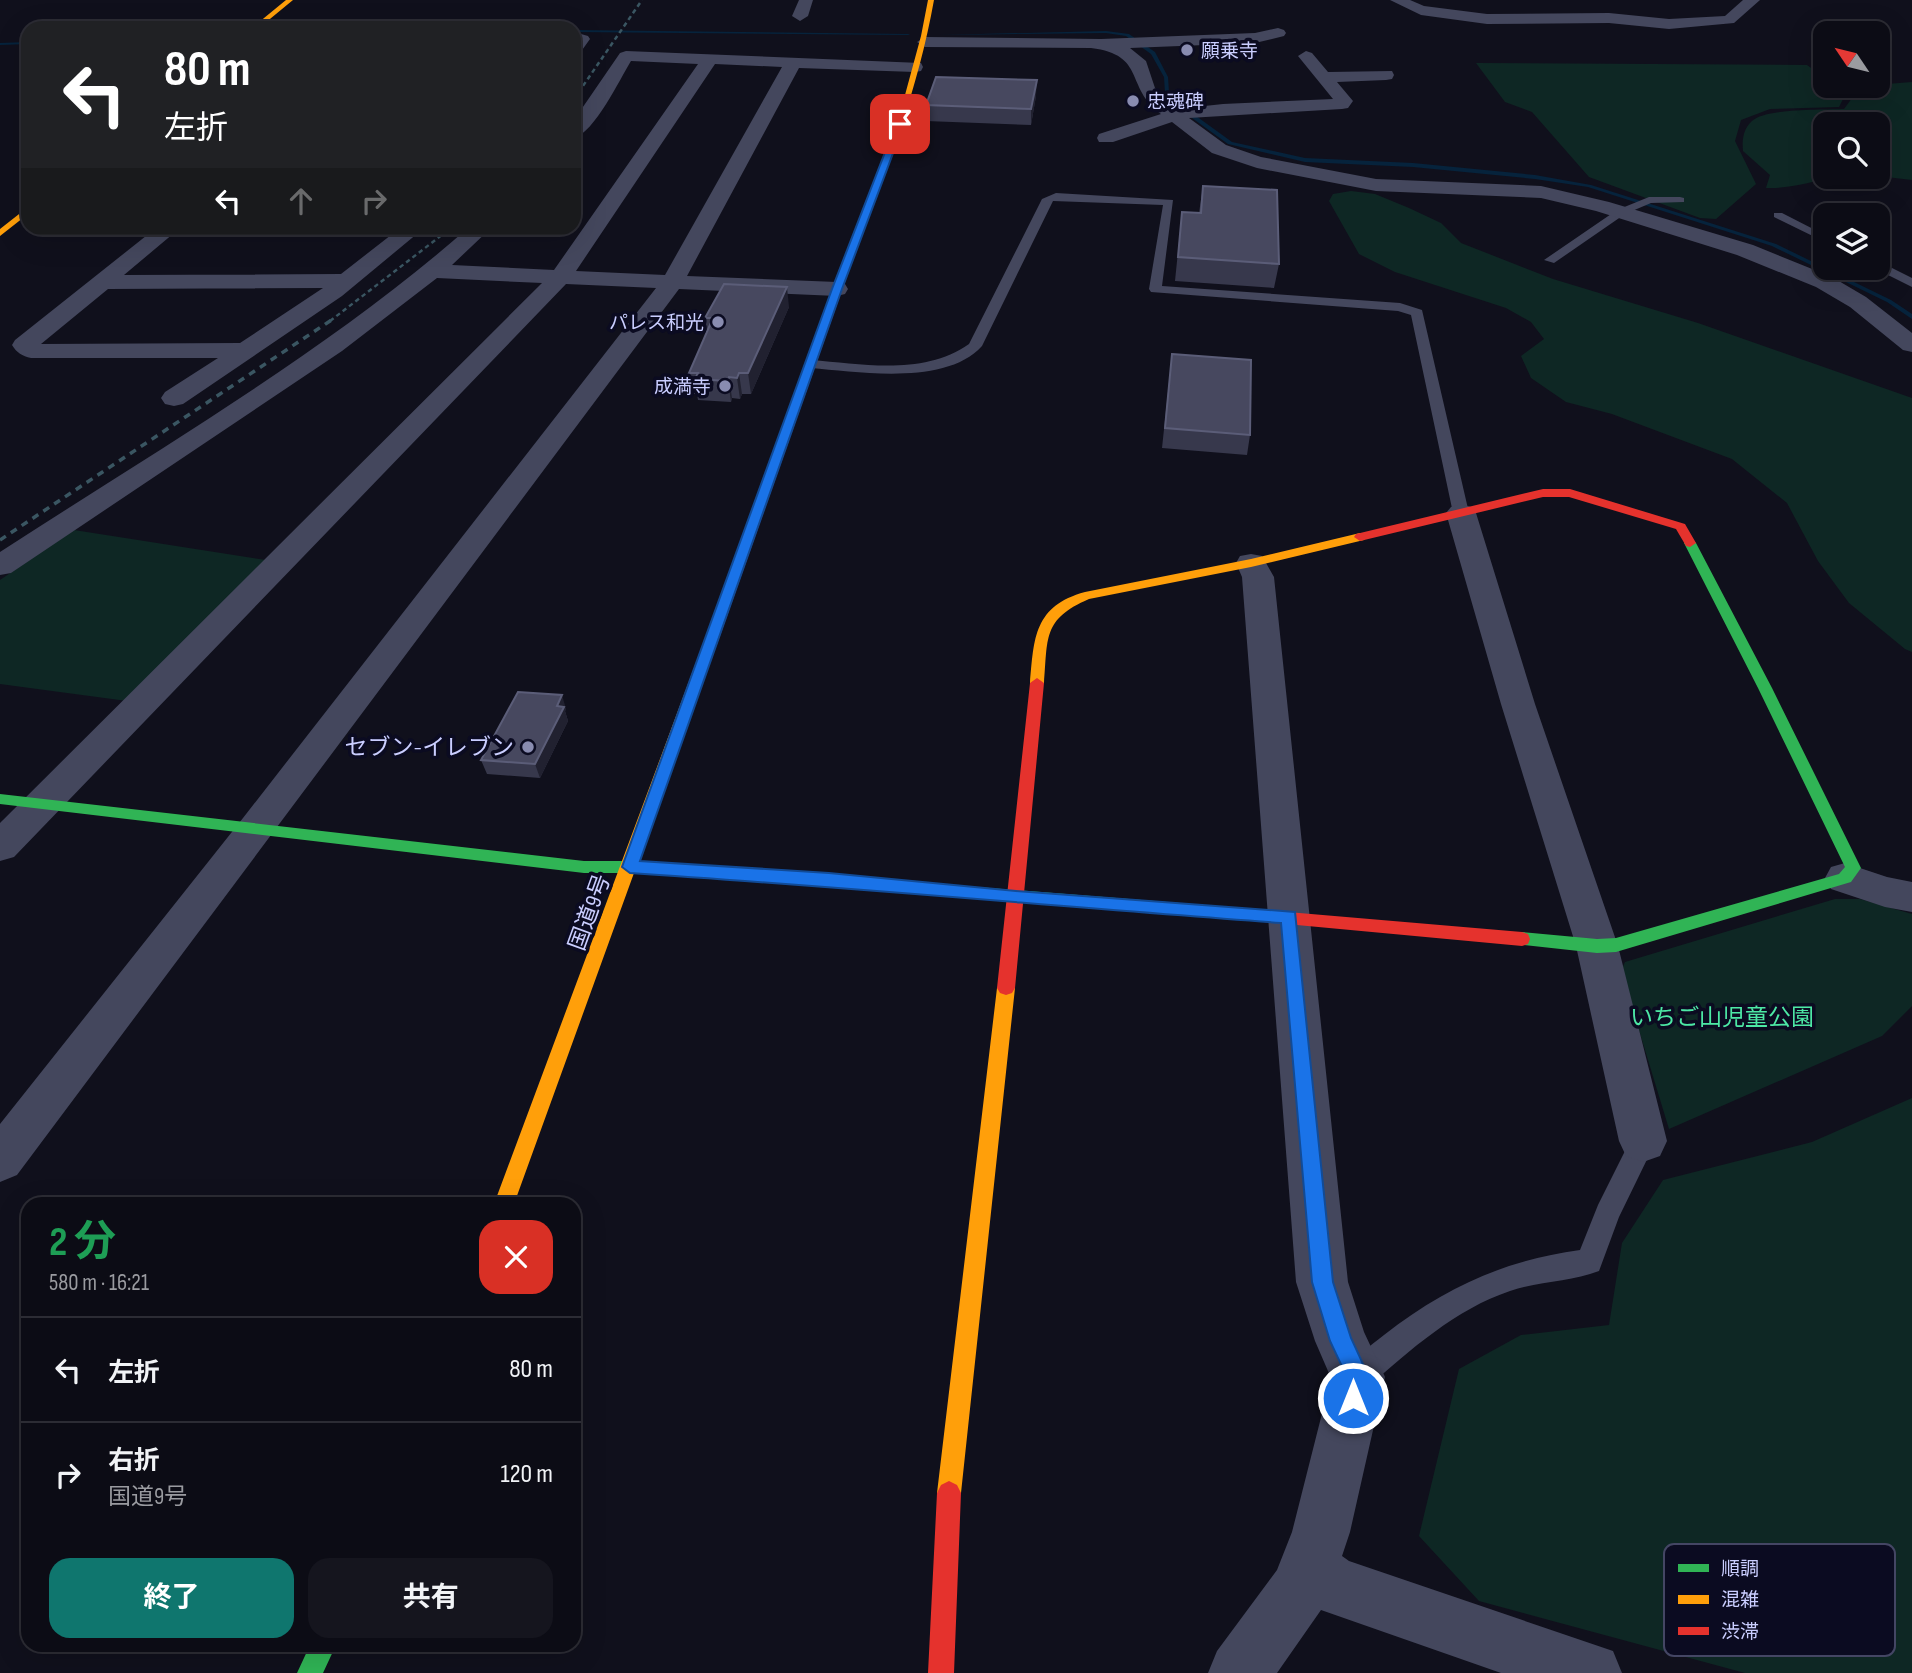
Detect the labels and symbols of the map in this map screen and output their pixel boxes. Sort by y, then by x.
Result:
north arrow [1813,21,1890,98]
place label: 願乗寺 [1201,40,1258,63]
marker: 願乗寺 [1179,42,1195,58]
place label: 忠魂碑 [1147,91,1204,114]
marker: 忠魂碑 [1125,93,1141,109]
pin [870,94,930,154]
place label: パレス和光 [609,312,704,335]
marker: パレス和光 [710,314,726,330]
place label: 成満寺 [654,376,711,399]
marker: 成満寺 [717,378,733,394]
place label: セブン-イレブン [345,734,514,762]
marker: セブン-イレブン [520,739,536,755]
street label: 国道9号 [563,870,617,954]
park label: いちご山児童公園 [1630,1004,1814,1032]
position arrow [1316,1361,1390,1435]
legend [1664,1544,1895,1656]
text: 順調 [1721,1558,1759,1581]
text: 混雑 [1721,1589,1759,1612]
text: 渋滞 [1721,1621,1759,1644]

